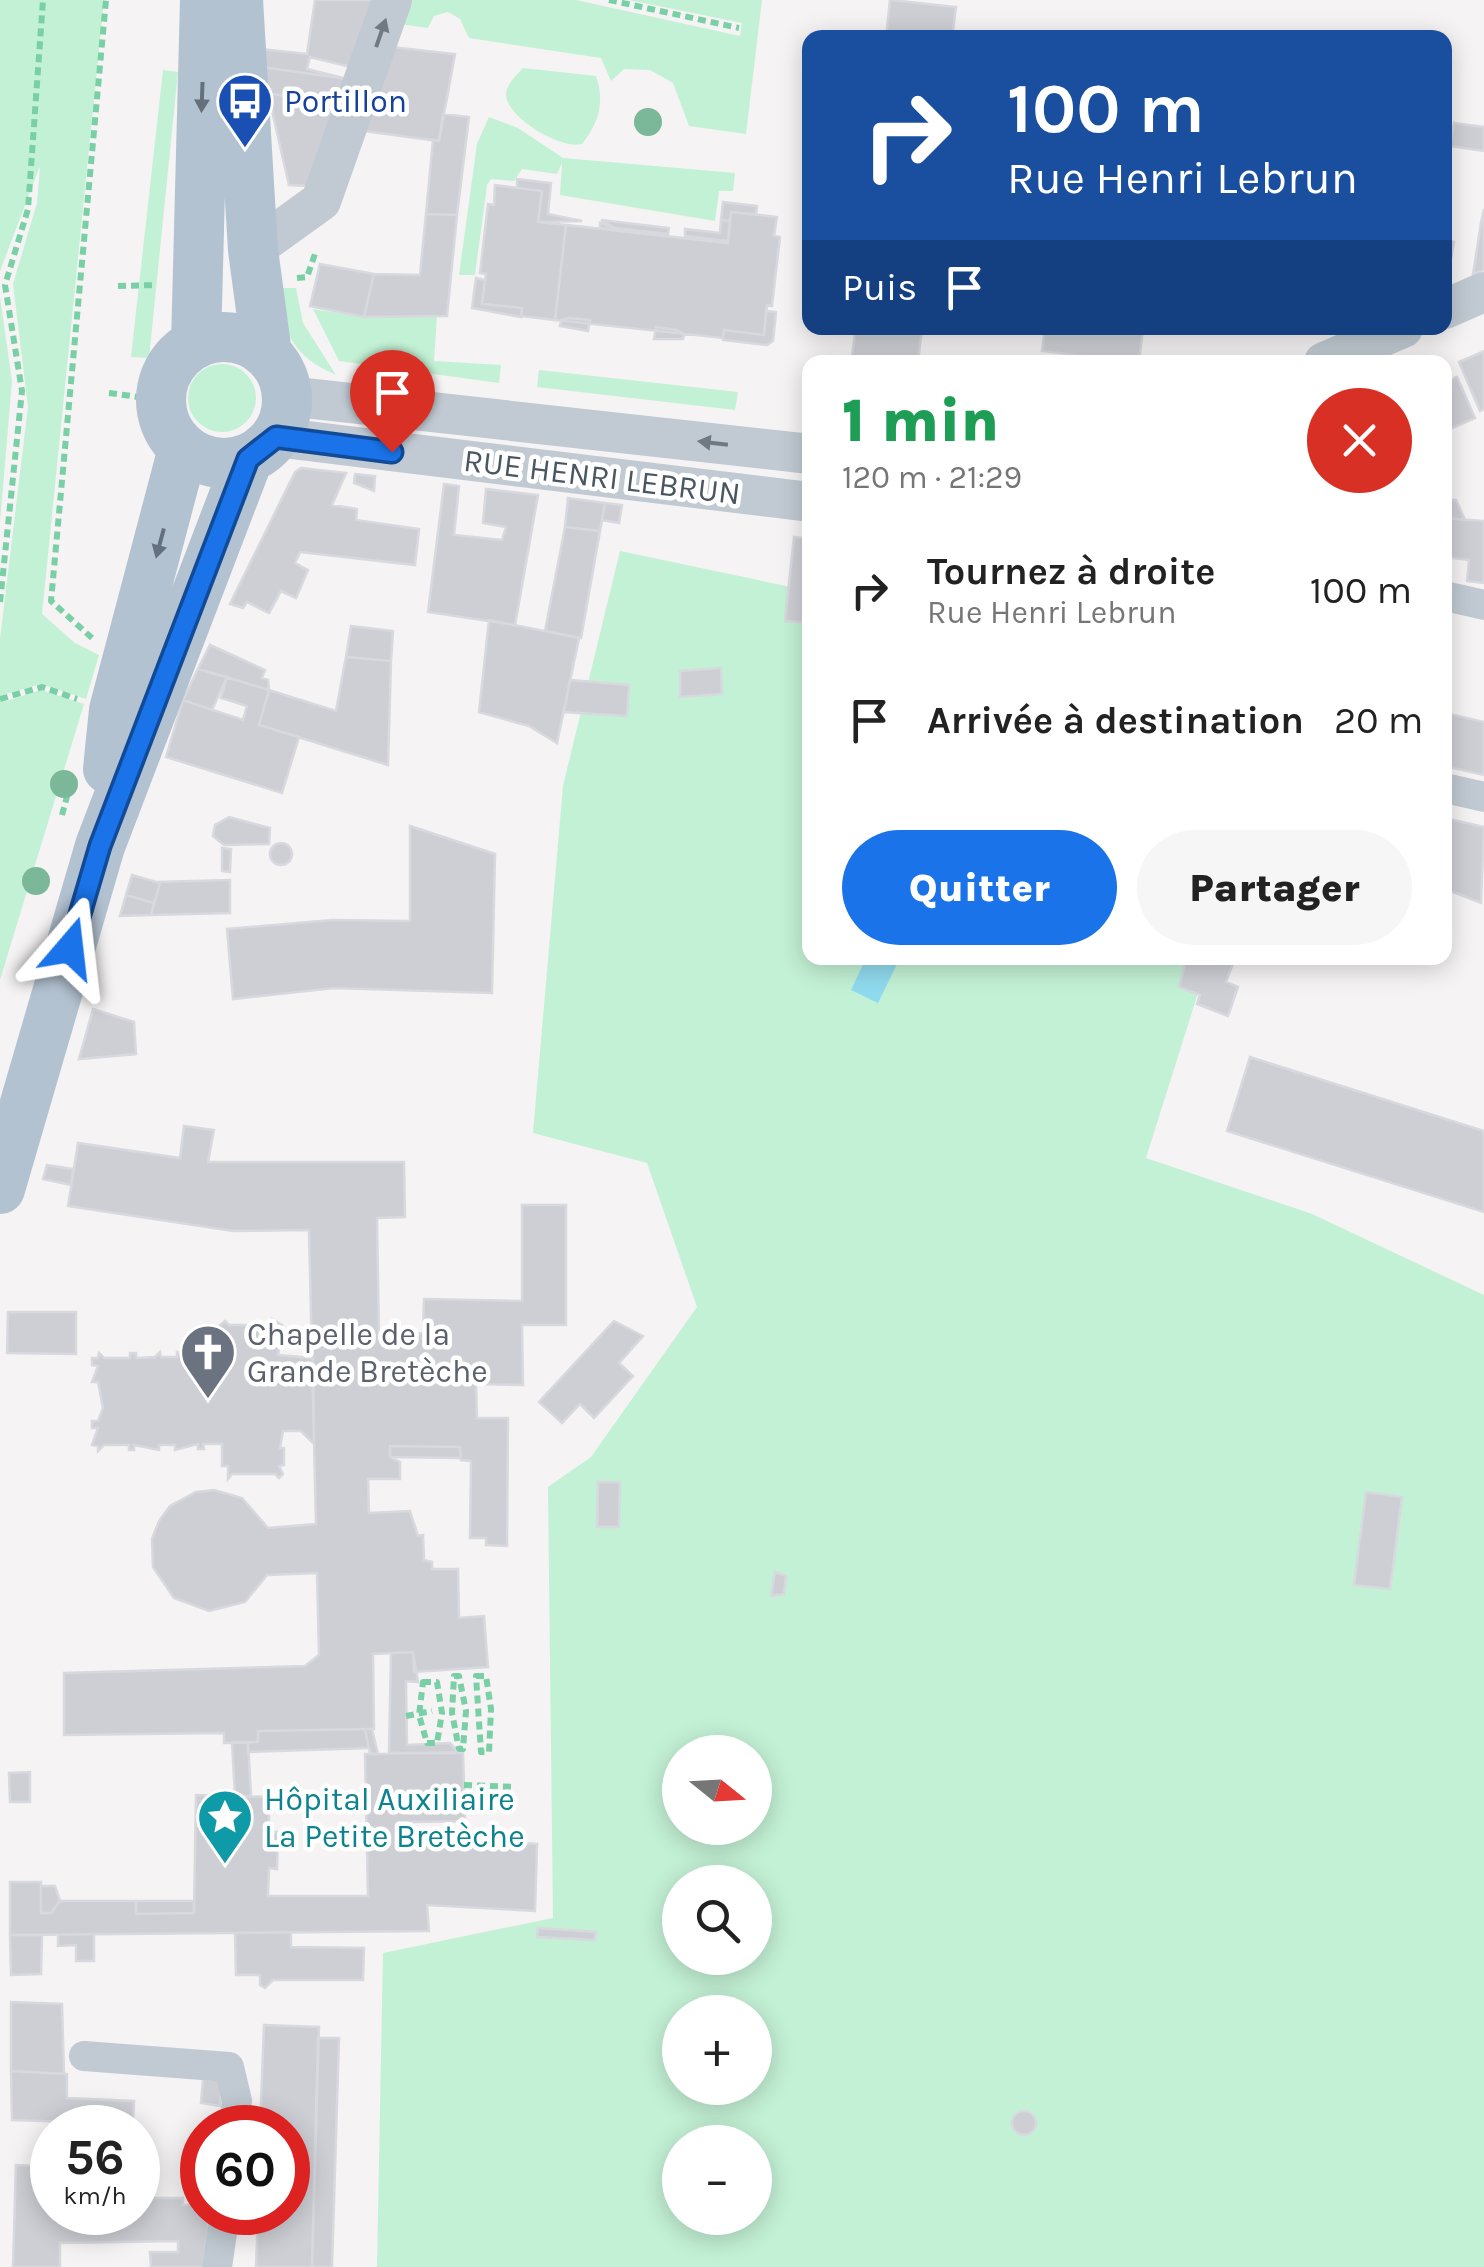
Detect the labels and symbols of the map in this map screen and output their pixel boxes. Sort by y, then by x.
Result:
one-way arrow [374,17,389,47]
bus stop icon: Portillon [215,71,275,150]
one-way arrow [194,82,210,114]
place label: Portillon [284,83,407,120]
pin [350,350,435,453]
one-way arrow [697,435,729,451]
street label: RUE HENRI LEBRUN [461,442,743,512]
one-way arrow [152,528,168,559]
position arrow [18,896,122,1000]
place label: Chapelle de la Grande Bretèche [247,1316,488,1390]
church icon: Chapelle de la Grande Bretèche [178,1322,238,1401]
north arrow [662,1735,772,1845]
place label: Hôpital Auxiliaire La Petite Bretèche [264,1781,525,1855]
place icon: Hôpital Auxiliaire La Petite Bretèche [195,1787,255,1866]
speed limit sign: 60 [180,2105,310,2235]

